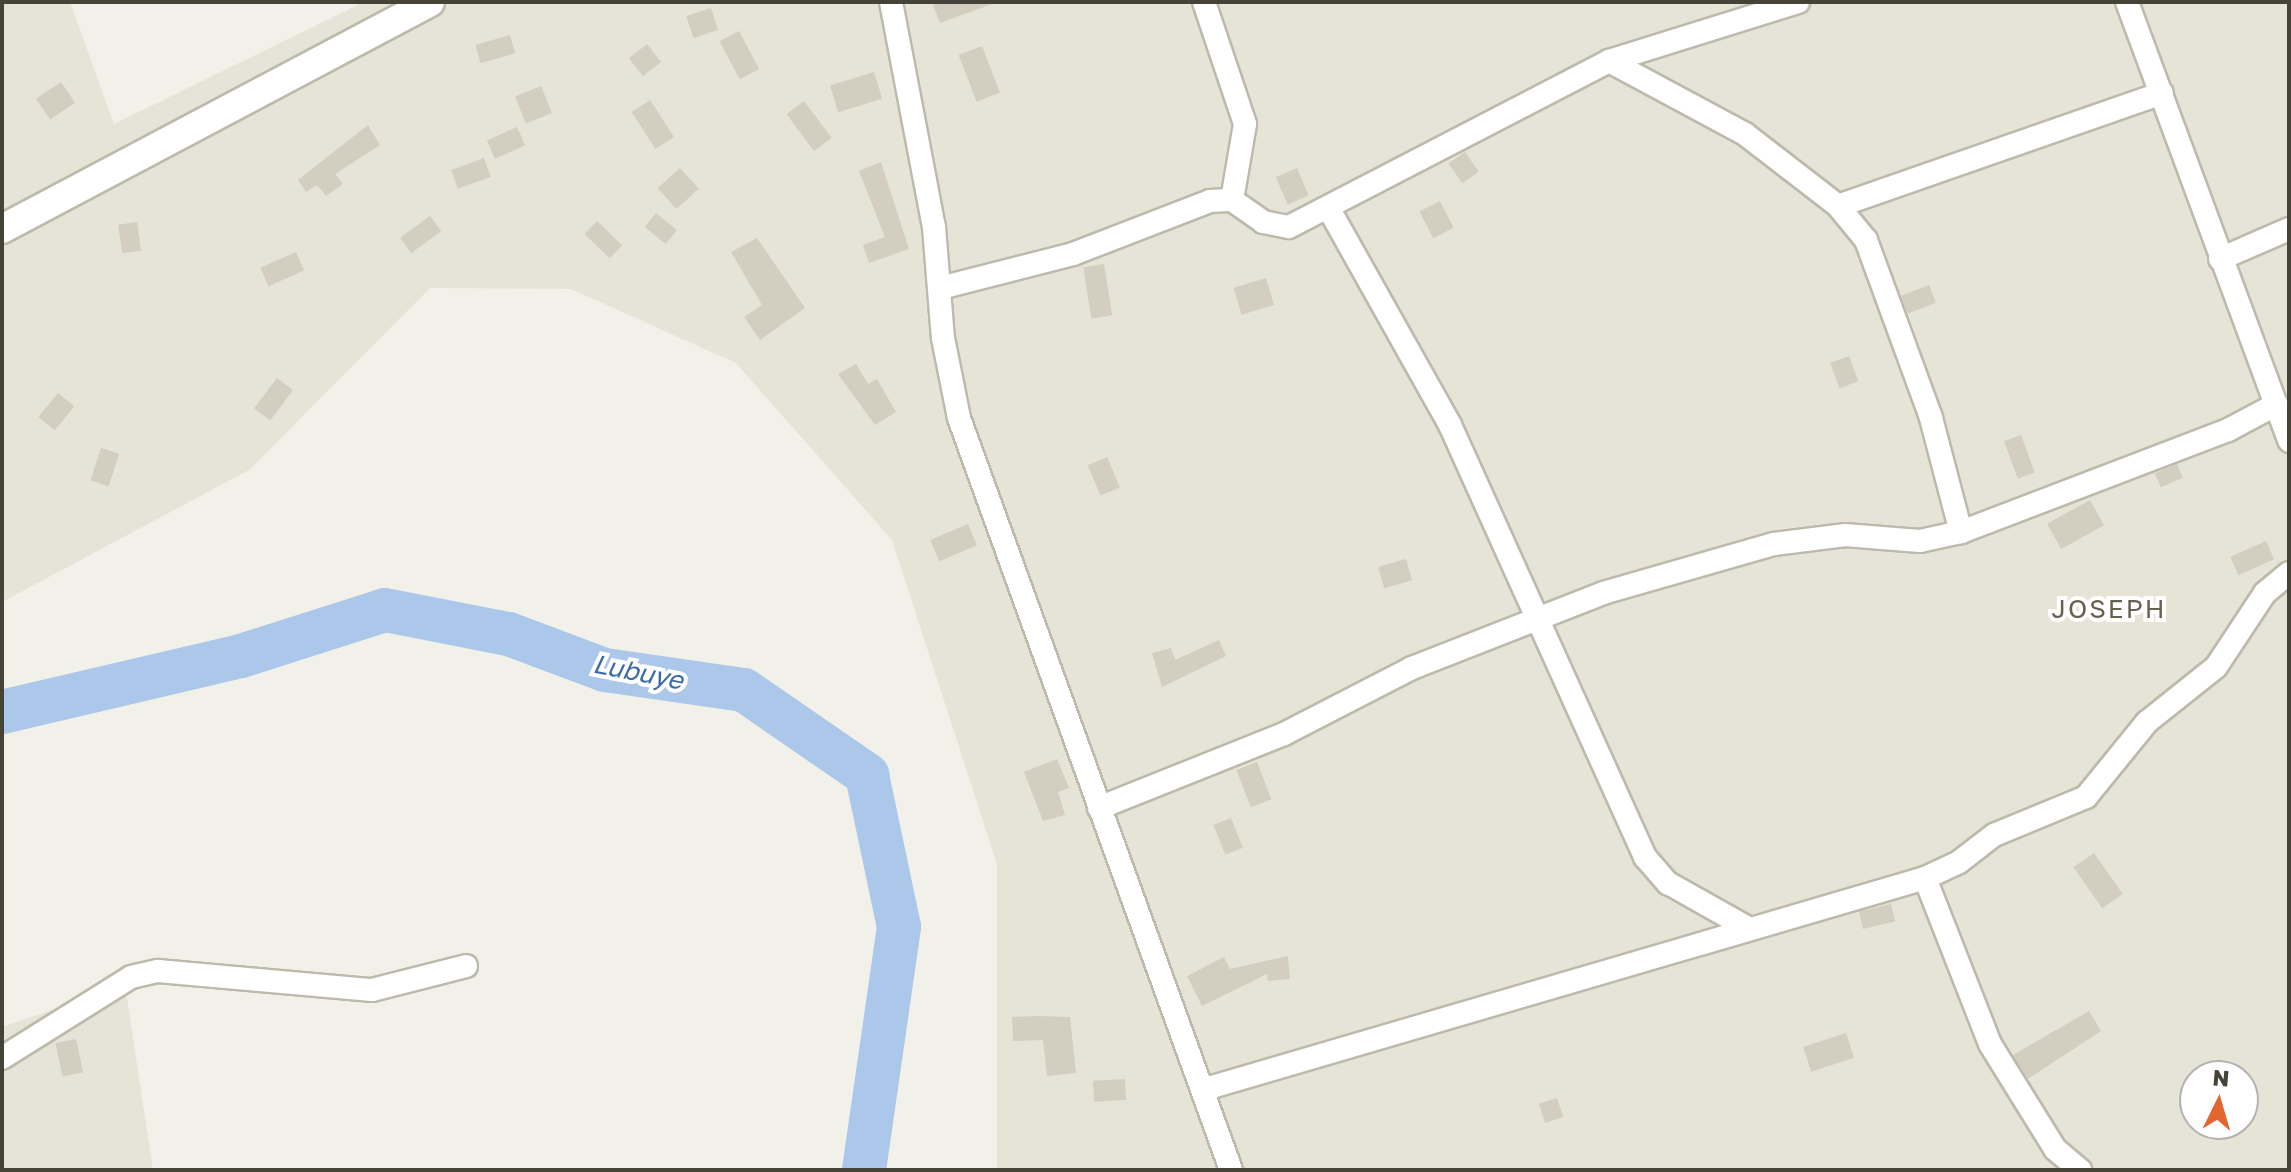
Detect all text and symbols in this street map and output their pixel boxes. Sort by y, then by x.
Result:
district label: JOSEPH [2052,593,2166,625]
water label: Lubuye [590,648,686,696]
north arrow [2179,1060,2259,1140]
text: N [2211,1063,2230,1092]

